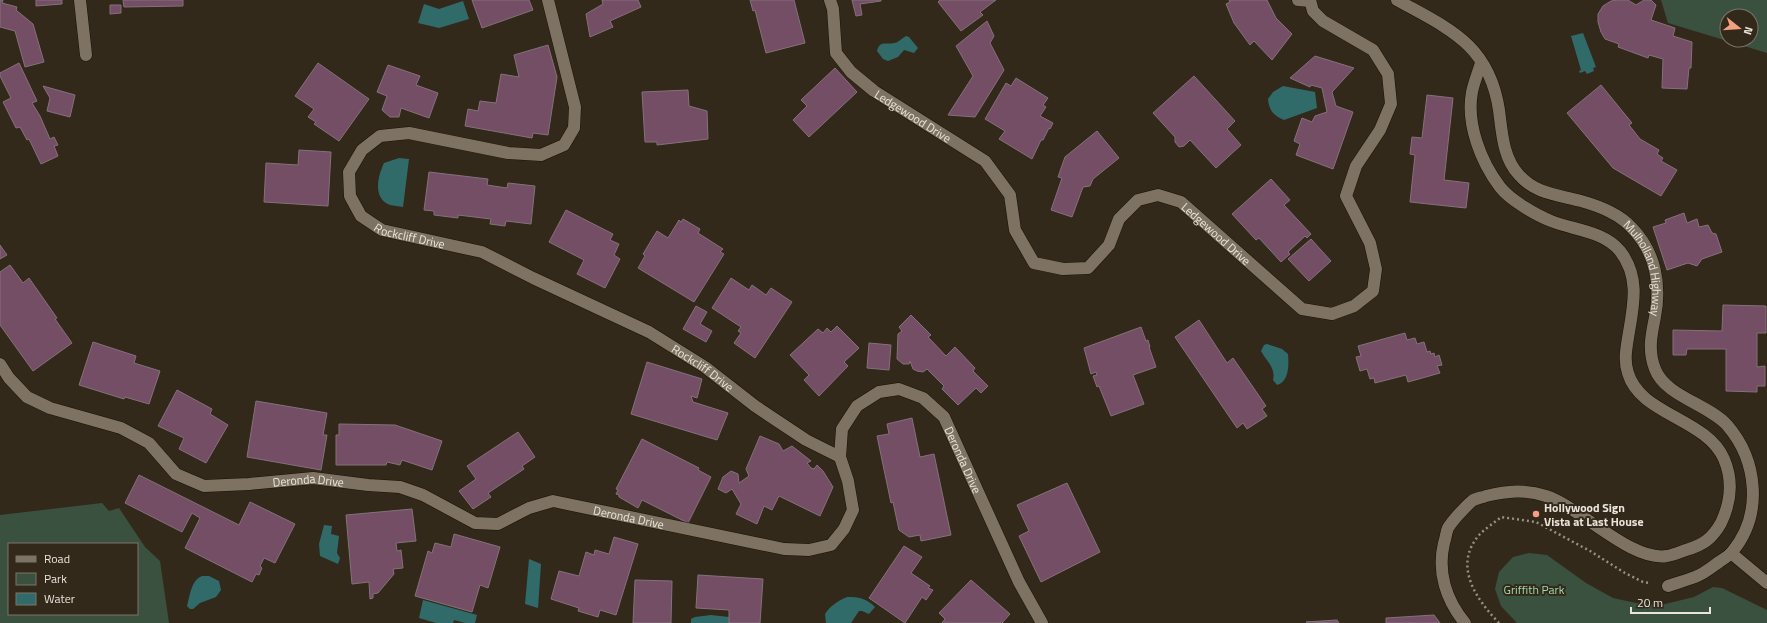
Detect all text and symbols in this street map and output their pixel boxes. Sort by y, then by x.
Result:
north arrow [1719,8,1759,48]
text: N [1740,25,1757,37]
street label: Ledgewood Drive [871,84,955,147]
street label: Ledgewood Drive [1177,197,1255,269]
street label: Mulholland Highway [1619,215,1667,318]
street label: Rockcliff Drive [370,218,447,253]
street label: Rockcliff Drive [668,339,738,396]
street label: Deronda Drive [940,423,987,496]
street label: Deronda Drive [272,468,345,491]
place label: Hollywood Sign Vista at Last House [1544,498,1644,531]
street label: Deronda Drive [592,500,666,533]
marker: Hollywood Sign Vista at Last House [1531,509,1541,519]
legend [8,543,138,615]
text: Road [44,549,70,568]
text: Park [44,569,67,588]
park label: Griffith Park [1503,580,1565,599]
text: Water [44,589,75,608]
scale bar [1631,589,1710,615]
text: 20 m [1637,593,1663,612]

